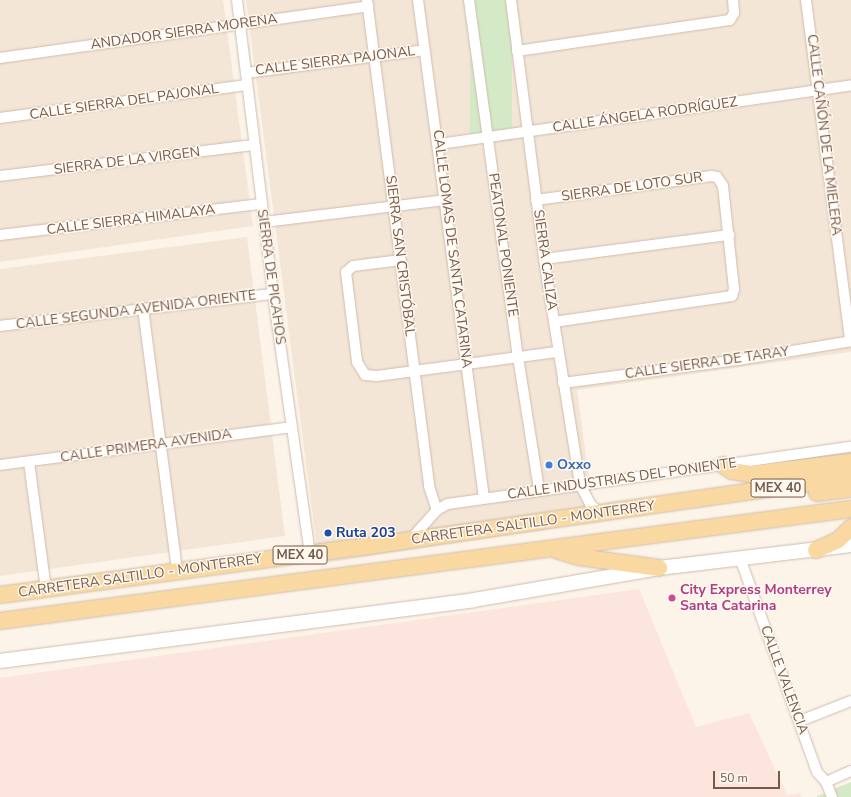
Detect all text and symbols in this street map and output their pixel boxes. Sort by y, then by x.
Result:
street label: ANDADOR SIERRA MORENA [89,11,279,53]
street label: CALLE CAÑÓN DE LA MIELERA [803,33,845,237]
street label: CALLE SIERRA PAJONAL [254,43,416,79]
street label: CALLE SIERRA DEL PAJONAL [28,80,220,124]
street label: CALLE ÁNGELA RODRÍGUEZ [551,94,739,136]
street label: CALLE LOMAS DE SANTA CATARINA [429,129,475,369]
street label: SIERRA DE LA VIRGEN [53,144,201,178]
street label: SIERRA DE LOTO SUR [560,169,704,205]
street label: PEATONAL PONIENTE [485,172,521,318]
street label: SIERRA SAN CRISTÓBAL [382,175,418,337]
street label: CALLE SIERRA HIMALAYA [46,201,216,239]
street label: SIERRA DE PICAHOS [253,208,289,346]
street label: SIERRA CALIZA [530,209,560,311]
street label: CALLE SEGUNDA AVENIDA ORIENTE [15,287,257,333]
street label: CALLE SIERRA DE TARAY [624,343,790,383]
street label: CALLE PRIMERA AVENIDA [59,426,233,466]
street label: CALLE INDUSTRIAS DEL PONIENTE [506,455,738,503]
place label: Oxxo [557,457,591,473]
marker: Oxxo [544,460,554,470]
road number: MEX 40 [750,477,806,499]
street label: CARRETERA SALTILLO - MONTERREY [410,498,656,548]
place label: Ruta 203 [336,525,396,541]
marker: Ruta 203 [323,528,333,538]
road number: MEX 40 [272,544,328,566]
street label: CARRETERA SALTILLO - MONTERREY [17,551,263,601]
place label: City Express Monterrey Santa Catarina [680,582,832,614]
marker: City Express Monterrey Santa Catarina [667,593,677,603]
street label: CALLE VALENCIA [756,623,812,737]
scale bar [715,763,782,789]
text: 50 m [720,770,748,786]

